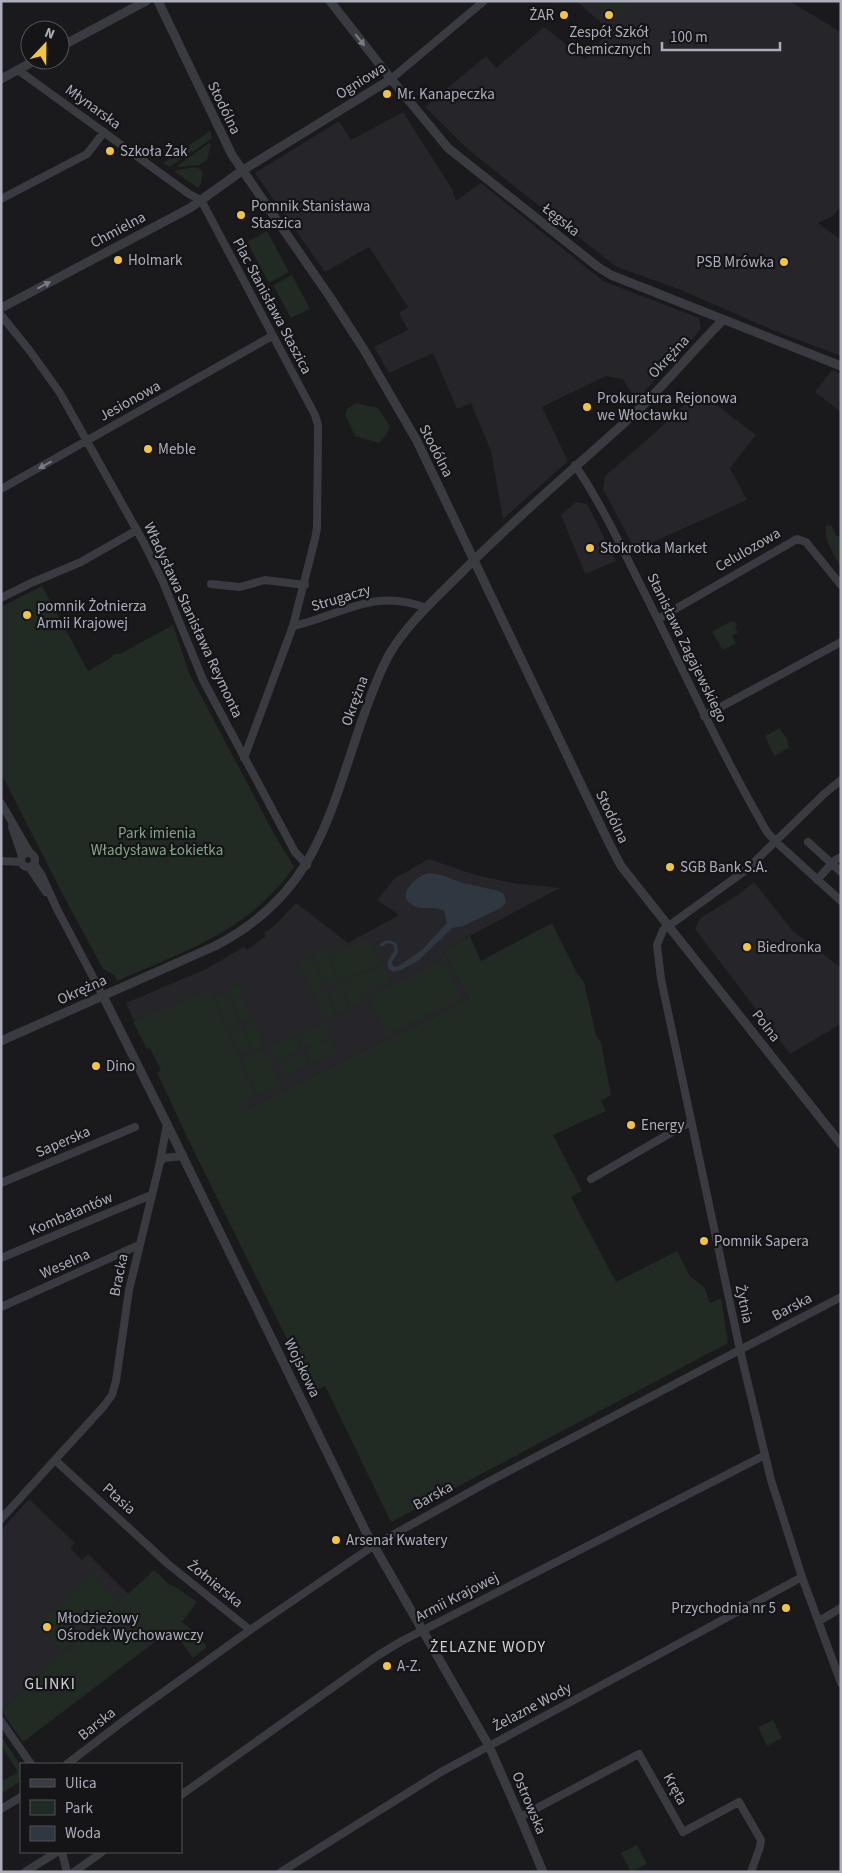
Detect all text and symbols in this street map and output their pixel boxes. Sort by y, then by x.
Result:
place label: ŻAR [529,5,554,26]
marker: ŻAR [558,9,570,21]
marker: Zespół Szkół Chemicznych [603,9,615,21]
north arrow [20,20,70,70]
scale bar [662,20,780,52]
place label: Zespół Szkół Chemicznych [567,22,651,60]
text: N [41,23,58,45]
text: 100 m [670,27,708,48]
one-way arrow [355,33,366,46]
street label: Ogniowa [332,57,390,105]
street label: Stodólna [202,78,246,138]
street label: Młynarska [61,80,125,134]
place label: Mr. Kanapeczka [397,84,495,105]
marker: Mr. Kanapeczka [381,88,393,100]
place label: Szkoła Żak [120,141,188,162]
marker: Szkoła Żak [104,145,116,157]
place label: Pomnik Stanisława Staszica [251,196,370,234]
street label: Łęgska [537,198,584,242]
street label: Chmielna [87,207,149,253]
marker: Pomnik Stanisława Staszica [235,209,247,221]
street label: Plac Stanisława Staszica [227,234,317,378]
place label: Holmark [128,250,183,271]
place label: PSB Mrówka [696,252,774,273]
marker: Holmark [112,254,124,266]
marker: PSB Mrówka [778,256,790,268]
one-way arrow [37,281,52,289]
street label: Okrężna [644,331,694,383]
street label: Jesionowa [96,376,164,426]
place label: Prokuratura Rejonowa we Włocławku [597,388,737,426]
marker: Prokuratura Rejonowa we Włocławku [581,401,593,413]
street label: Stodólna [414,421,458,481]
place label: Meble [158,439,196,460]
marker: Meble [142,443,154,455]
one-way arrow [38,460,51,469]
street label: Władysława Stanisława Reymonta [138,519,248,721]
street label: Celulozowa [711,523,785,577]
place label: Stokrotka Market [600,538,707,559]
marker: Stokrotka Market [584,542,596,554]
street label: Stanisława Zagajewskiego [642,570,732,726]
street label: Strugaczy [309,579,373,617]
place label: pomnik Żołnierza Armii Krajowej [37,596,147,634]
marker: pomnik Żołnierza Armii Krajowej [21,609,33,621]
street label: Okrężna [336,673,374,729]
street label: Stodólna [590,787,634,847]
park label: Park imienia Władysława Łokietka [91,823,223,861]
place label: SGB Bank S.A. [680,857,768,878]
marker: SGB Bank S.A. [664,861,676,873]
place label: Biedronka [757,937,822,958]
marker: Biedronka [741,941,753,953]
street label: Okrężna [54,970,110,1010]
street label: Polna [747,1005,785,1047]
place label: Dino [106,1056,135,1077]
marker: Dino [90,1060,102,1072]
place label: Energy [641,1115,684,1136]
marker: Energy [625,1119,637,1131]
street label: Saperska [32,1121,94,1163]
street label: Kombatantów [26,1187,116,1241]
place label: Pomnik Sapera [714,1231,809,1252]
marker: Pomnik Sapera [698,1235,710,1247]
street label: Weselna [37,1244,93,1284]
street label: Bracka [104,1252,134,1298]
street label: Żytnia [730,1283,758,1325]
street label: Barska [768,1288,816,1326]
street label: Wojskowa [279,1335,325,1401]
street label: Barska [409,1476,457,1516]
street label: Ptasia [98,1478,140,1520]
place label: Arsenał Kwatery [346,1530,448,1551]
marker: Arsenał Kwatery [330,1534,342,1546]
street label: Żołnierska [183,1555,247,1613]
street label: Armii Krajowej [412,1567,502,1627]
place label: Przychodnia nr 5 [671,1598,776,1619]
marker: Przychodnia nr 5 [780,1602,792,1614]
place label: Młodzieżowy Ośrodek Wychowawczy [57,1608,204,1646]
marker: Młodzieżowy Ośrodek Wychowawczy [41,1621,53,1633]
district label: ŻELAZNE WODY [430,1636,546,1658]
place label: A-Z. [397,1656,421,1677]
marker: A-Z. [381,1660,393,1672]
district label: GLINKI [24,1673,76,1695]
street label: Żelazne Wody [489,1677,575,1737]
street label: Barska [74,1703,120,1745]
legend [20,1763,182,1853]
street label: Ostrowska [506,1768,552,1838]
street label: Kręta [658,1769,692,1809]
text: Ulica [65,1773,96,1794]
text: Park [65,1798,94,1819]
text: Woda [65,1823,101,1844]

